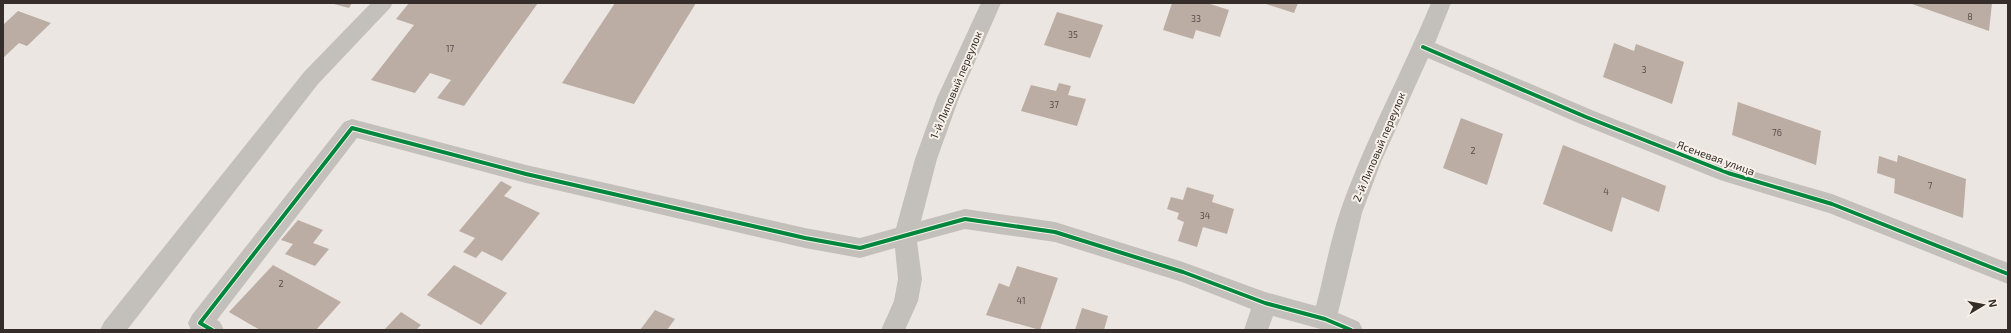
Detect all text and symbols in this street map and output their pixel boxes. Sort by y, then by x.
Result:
house number: 8 [1967,11,1973,22]
house number: 33 [1191,13,1201,24]
street label: 1-й Липовый переулок [927,29,985,141]
house number: 35 [1068,29,1078,40]
house number: 17 [446,43,454,54]
house number: 3 [1641,64,1647,75]
street label: 2-й Липовый переулок [1350,90,1408,204]
house number: 37 [1049,99,1059,110]
house number: 76 [1772,127,1782,138]
street label: Ясеневая улица [1675,137,1757,179]
house number: 2 [1470,145,1476,156]
house number: 7 [1928,180,1933,191]
house number: 4 [1603,186,1609,197]
house number: 34 [1200,210,1211,221]
house number: 2 [278,278,284,289]
north arrow [1963,285,2003,325]
house number: 41 [1016,295,1026,306]
text: N [1986,298,2000,308]

